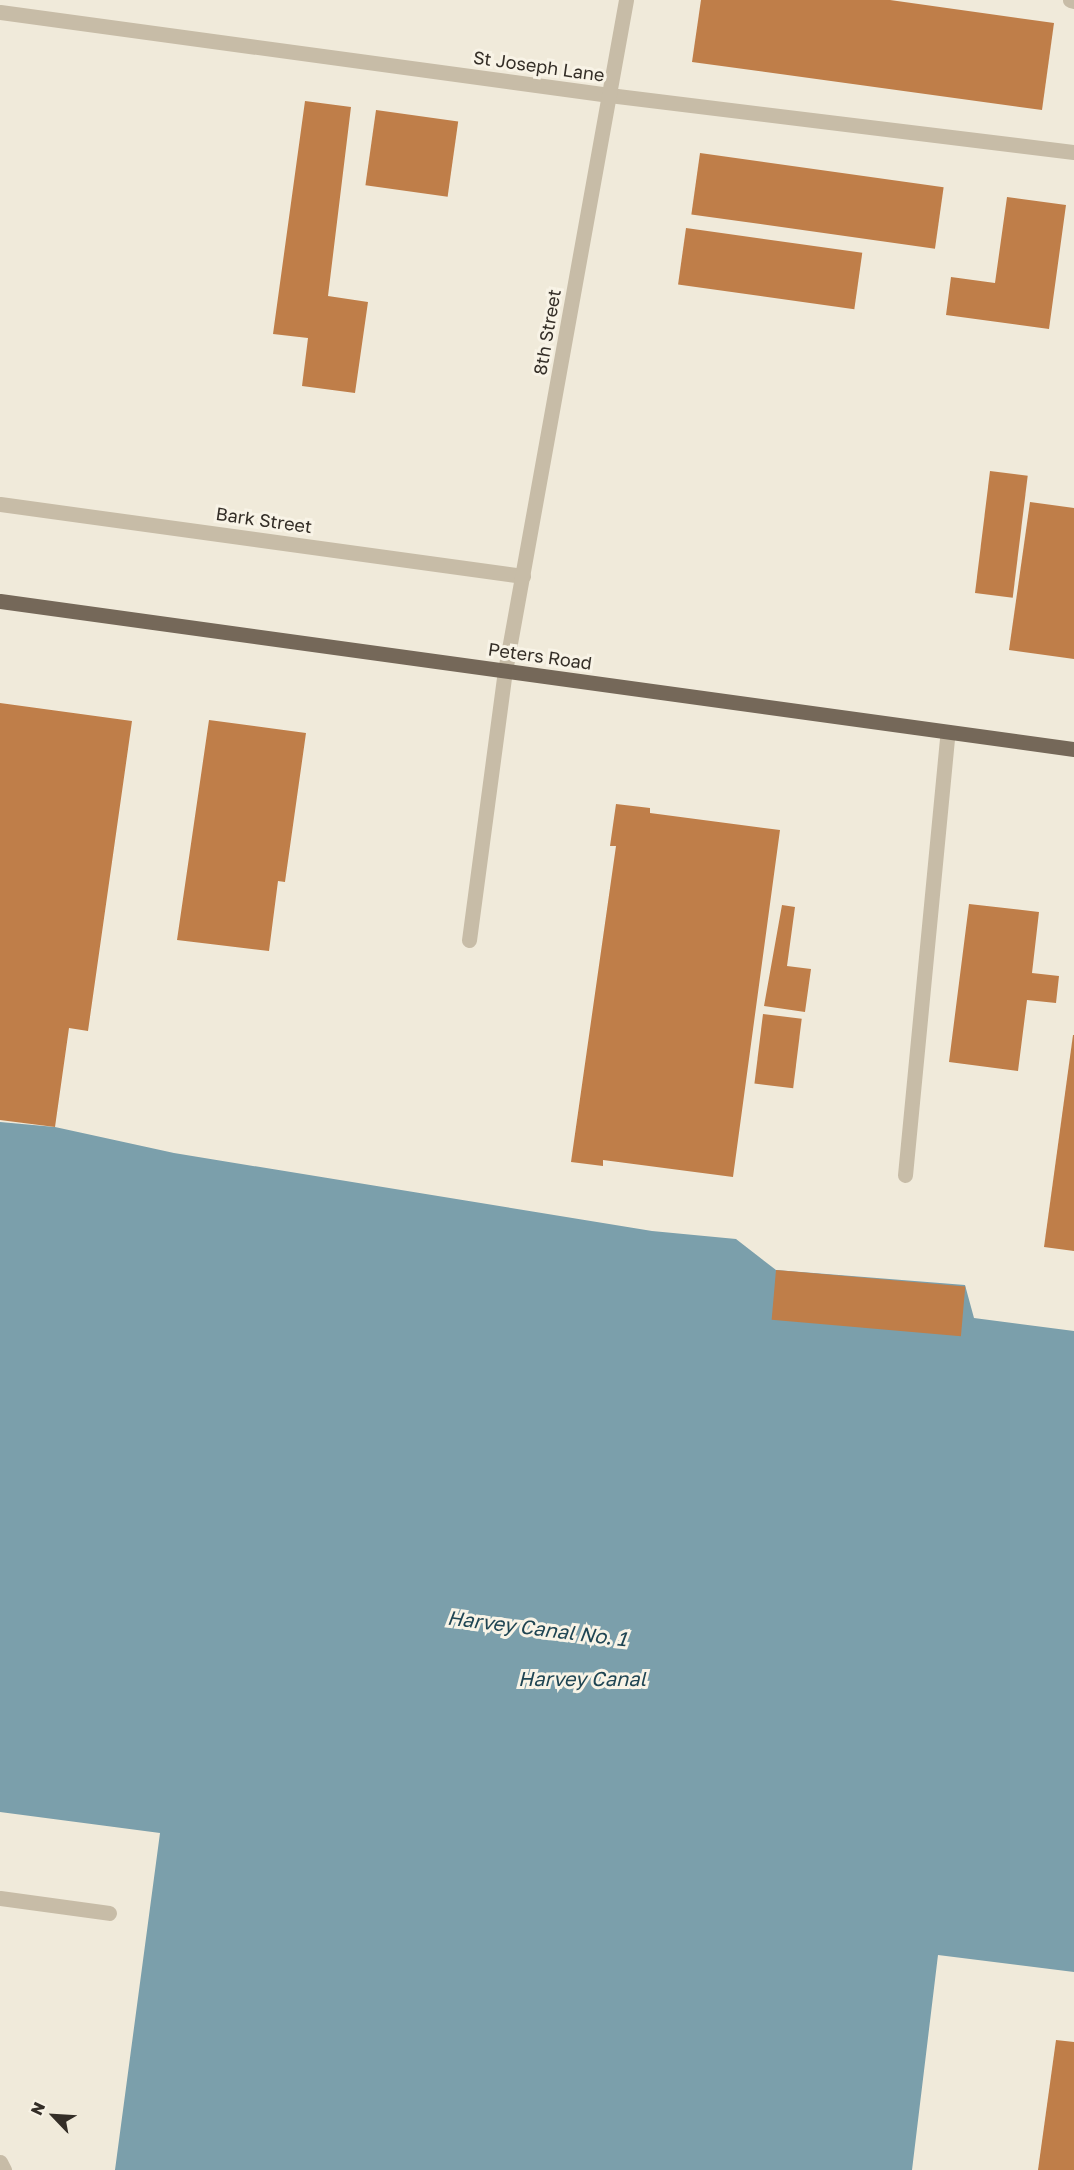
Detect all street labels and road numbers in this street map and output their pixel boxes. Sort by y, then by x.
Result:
street label: St Joseph Lane [472,46,606,86]
street label: 8th Street [529,287,565,377]
street label: Bark Street [214,503,314,537]
street label: Peters Road [487,638,593,674]

